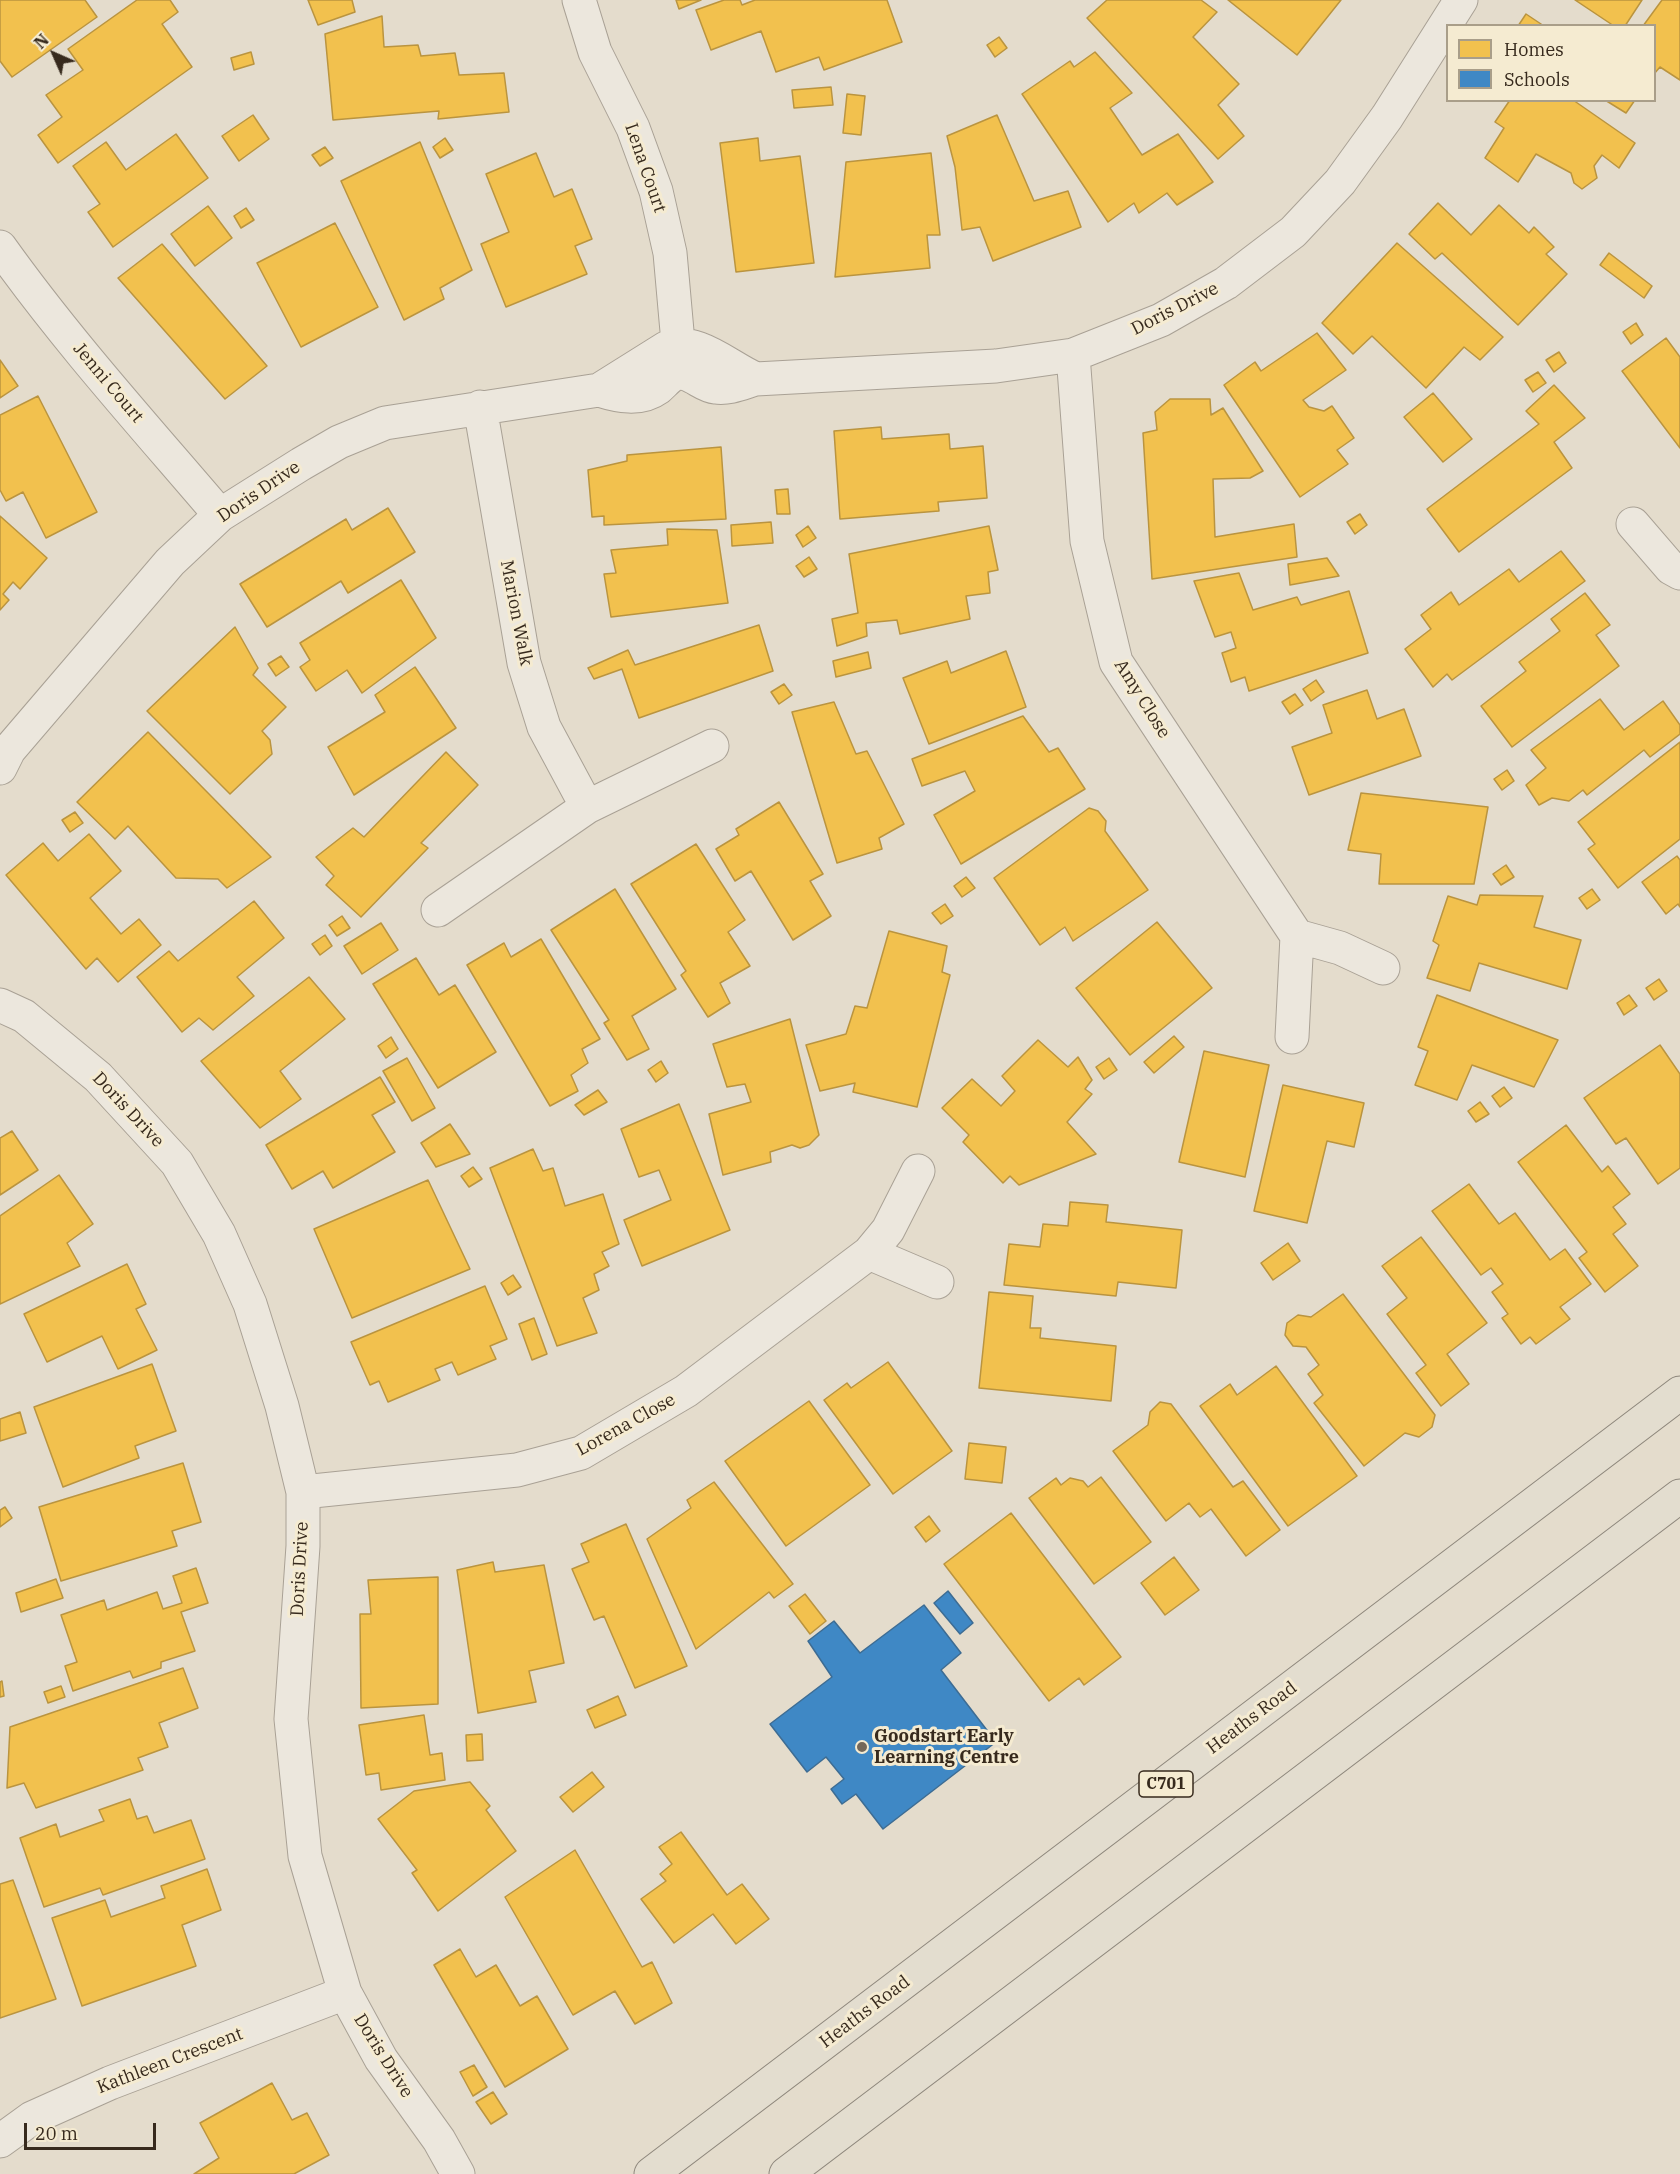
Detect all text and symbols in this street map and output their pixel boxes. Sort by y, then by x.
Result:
north arrow [24,24,84,84]
legend [1446,24,1656,102]
text: N [30,30,53,53]
text: Homes [1504,38,1564,61]
text: Schools [1504,68,1570,91]
street label: Lena Court [620,120,670,216]
street label: Doris Drive [1128,278,1222,340]
street label: Jenni Court [68,339,148,427]
street label: Doris Drive [214,457,304,527]
street label: Marion Walk [495,558,537,668]
street label: Amy Close [1109,656,1175,742]
street label: Doris Drive [88,1068,168,1152]
street label: Lorena Close [573,1389,679,1461]
street label: Doris Drive [287,1521,313,1617]
street label: Heaths Road [1203,1677,1301,1759]
place label: Goodstart Early Learning Centre [874,1726,1019,1768]
marker: Goodstart Early Learning Centre [855,1740,869,1754]
road number: C701 [1139,1771,1193,1797]
street label: Heaths Road [816,1971,914,2053]
street label: Doris Drive [349,2010,417,2102]
street label: Kathleen Crescent [94,2023,246,2099]
scale bar [27,2111,159,2149]
text: 20 m [35,2122,78,2145]

